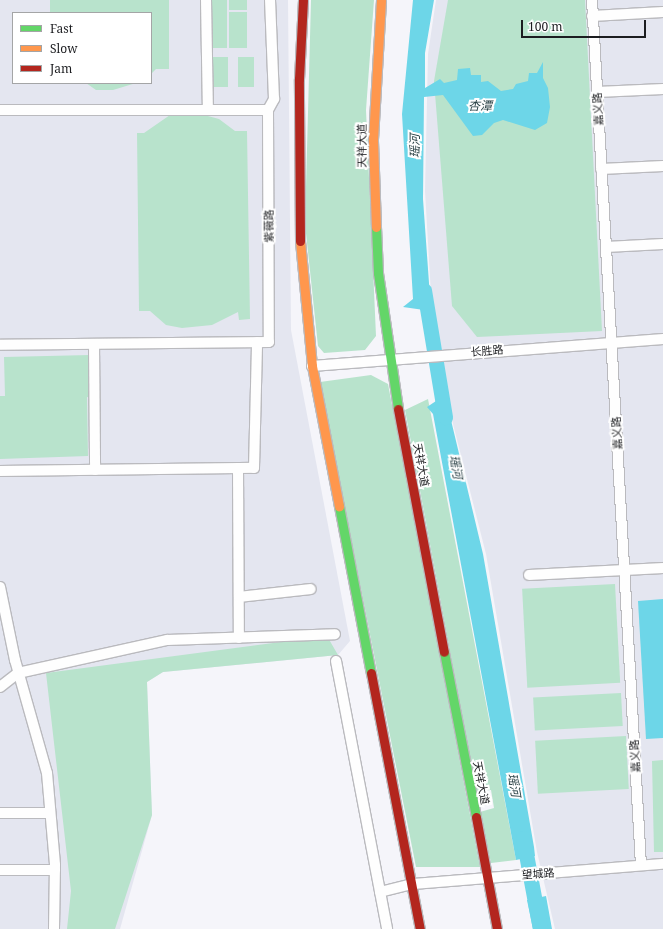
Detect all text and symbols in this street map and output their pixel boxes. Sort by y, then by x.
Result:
legend [12,12,152,84]
scale bar [523,12,648,38]
text: 100 m [528,18,563,35]
text: Fast [50,20,73,37]
text: Slow [50,40,78,57]
text: Jam [50,60,72,77]
street label: 嘉义路 [591,92,605,126]
water label: 杏潭 [468,99,492,113]
street label: 天祥大道 [355,124,369,168]
water label: 瑶河 [408,134,422,158]
street label: 紫薇路 [262,210,276,242]
street label: 长胜路 [470,343,504,359]
street label: 嘉义路 [610,416,624,450]
street label: 天祥大道 [411,442,431,488]
water label: 瑶河 [447,454,465,480]
street label: 嘉义路 [628,739,642,773]
street label: 天祥大道 [470,760,492,806]
water label: 瑶河 [505,772,523,798]
street label: 望城路 [521,866,555,882]

